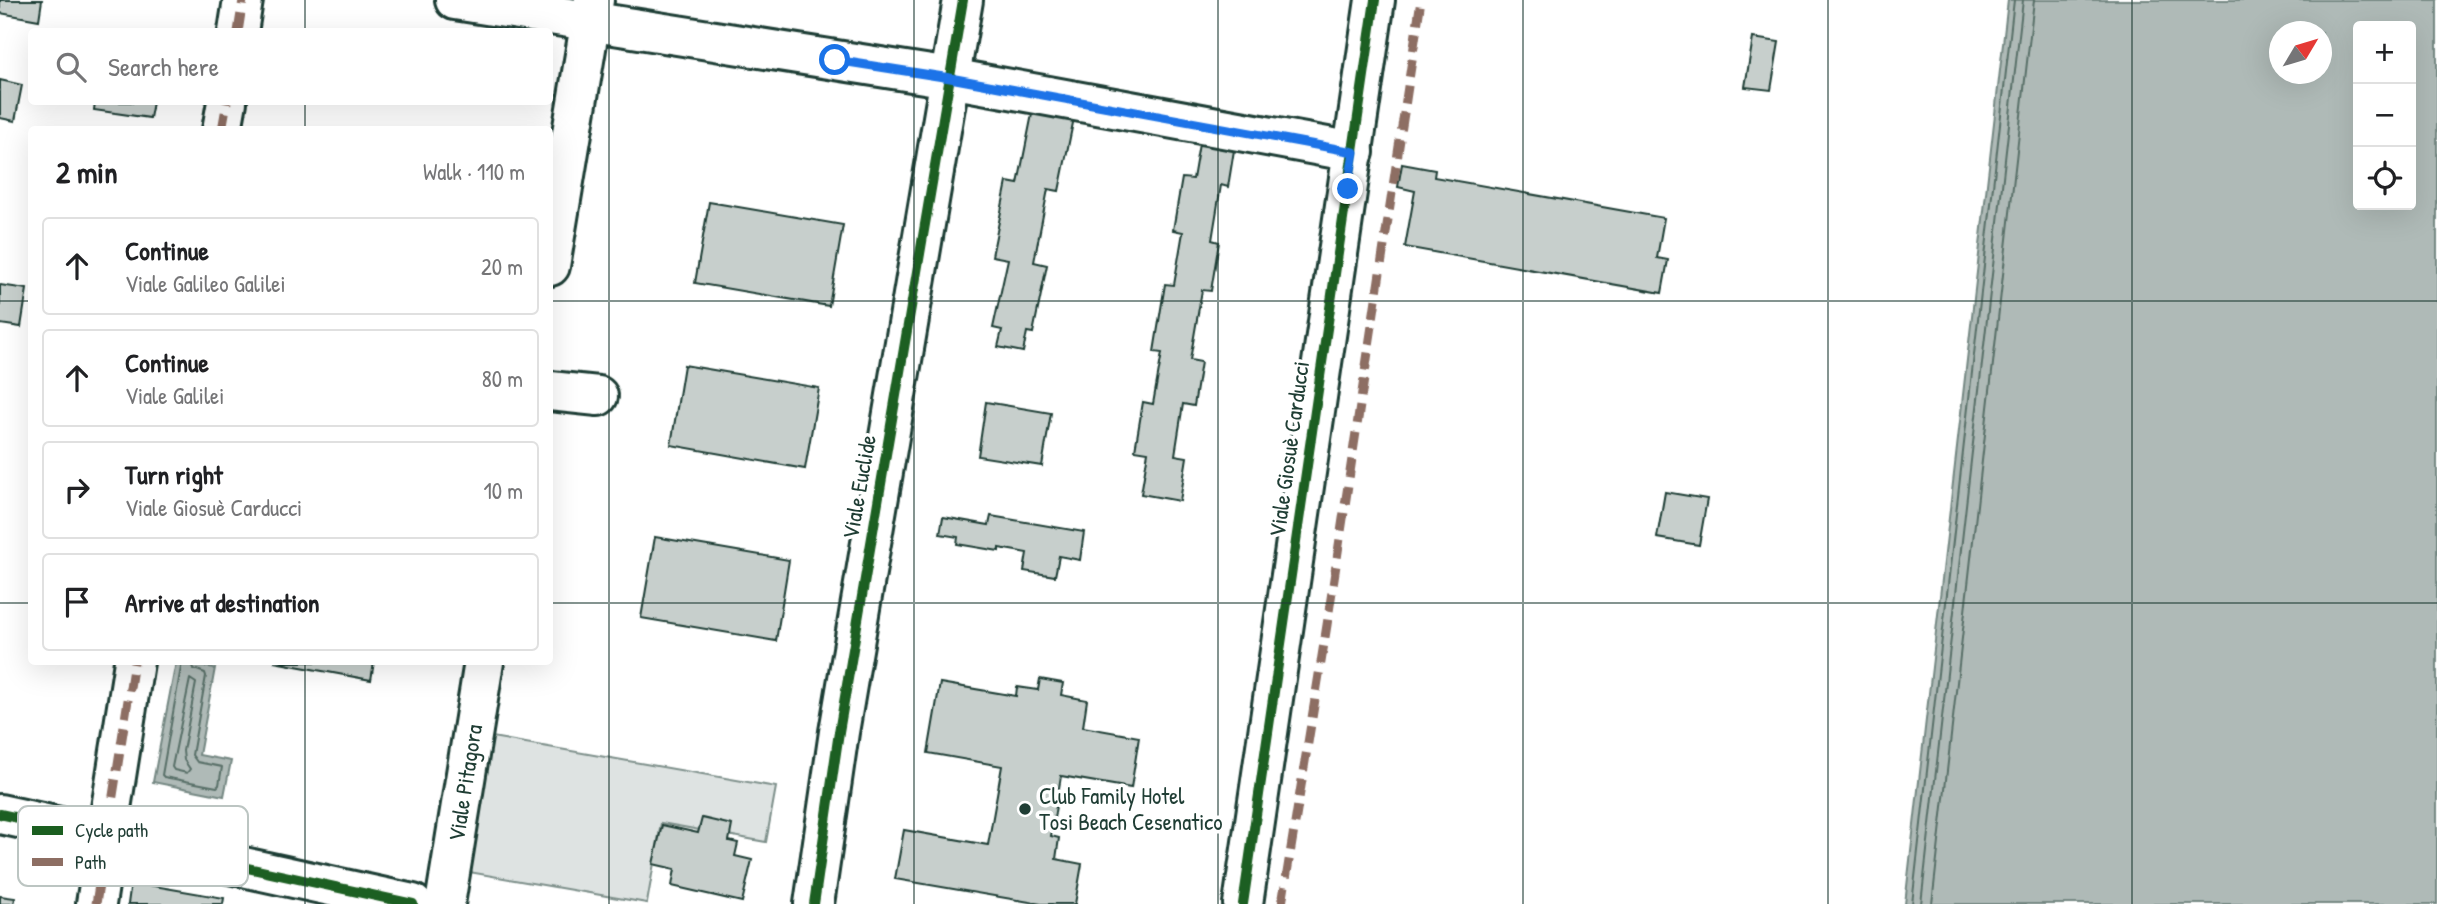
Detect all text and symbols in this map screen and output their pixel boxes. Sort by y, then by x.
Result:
north arrow [2269,21,2332,84]
map controls [2353,21,2416,210]
button: + [2353,21,2416,84]
search box [28,28,553,105]
route start [819,44,850,75]
icon: search [52,48,90,86]
text: Search here [108,49,219,84]
button: − [2353,84,2416,147]
button: locate [2353,147,2416,210]
text: 2 min [56,152,118,192]
text: Walk · 110 m [423,156,525,187]
route end [1332,173,1363,204]
text: Continue [125,233,209,268]
icon: ahead [58,247,96,285]
text: 20 m [481,251,523,282]
text: Viale Galileo Galilei [125,268,286,299]
text: Continue [125,345,209,380]
icon: ahead [58,359,96,397]
street label: Viale Giosuè Carducci [1261,359,1316,539]
text: 80 m [482,363,523,394]
text: Viale Galilei [125,380,224,411]
street label: Viale Euclide [834,432,883,541]
text: Turn right [125,457,223,492]
icon: right [58,471,96,509]
text: 10 m [483,475,523,506]
text: Viale Giosuè Carducci [125,492,302,523]
icon: arrive [58,583,96,621]
text: Arrive at destination [125,585,320,620]
street label: Viale Pitagora [440,722,489,844]
place label: Club Family Hotel Tosi Beach Cesenatico [1039,780,1222,837]
marker: Club Family Hotel Tosi Beach Cesenatico [1017,801,1033,817]
legend [18,806,248,886]
text: Cycle path [75,817,148,843]
text: Path [75,849,106,875]

